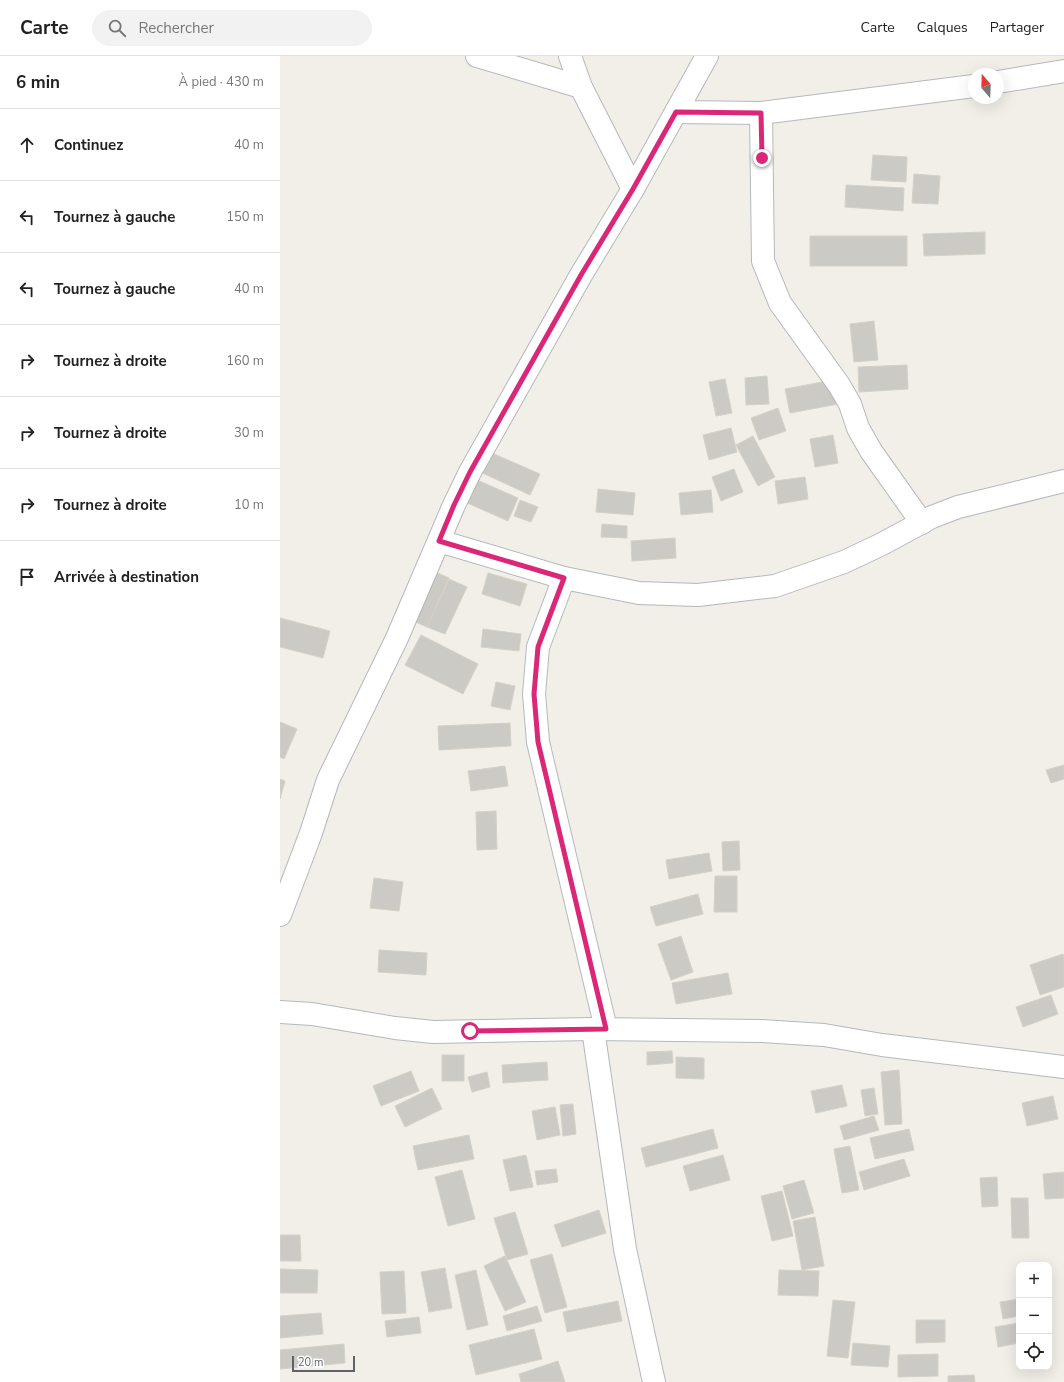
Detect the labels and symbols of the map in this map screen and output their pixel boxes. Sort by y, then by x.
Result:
north arrow [968,68,1004,104]
route end [753,149,771,167]
route start [461,1022,479,1040]
scale bar [292,1354,355,1373]

